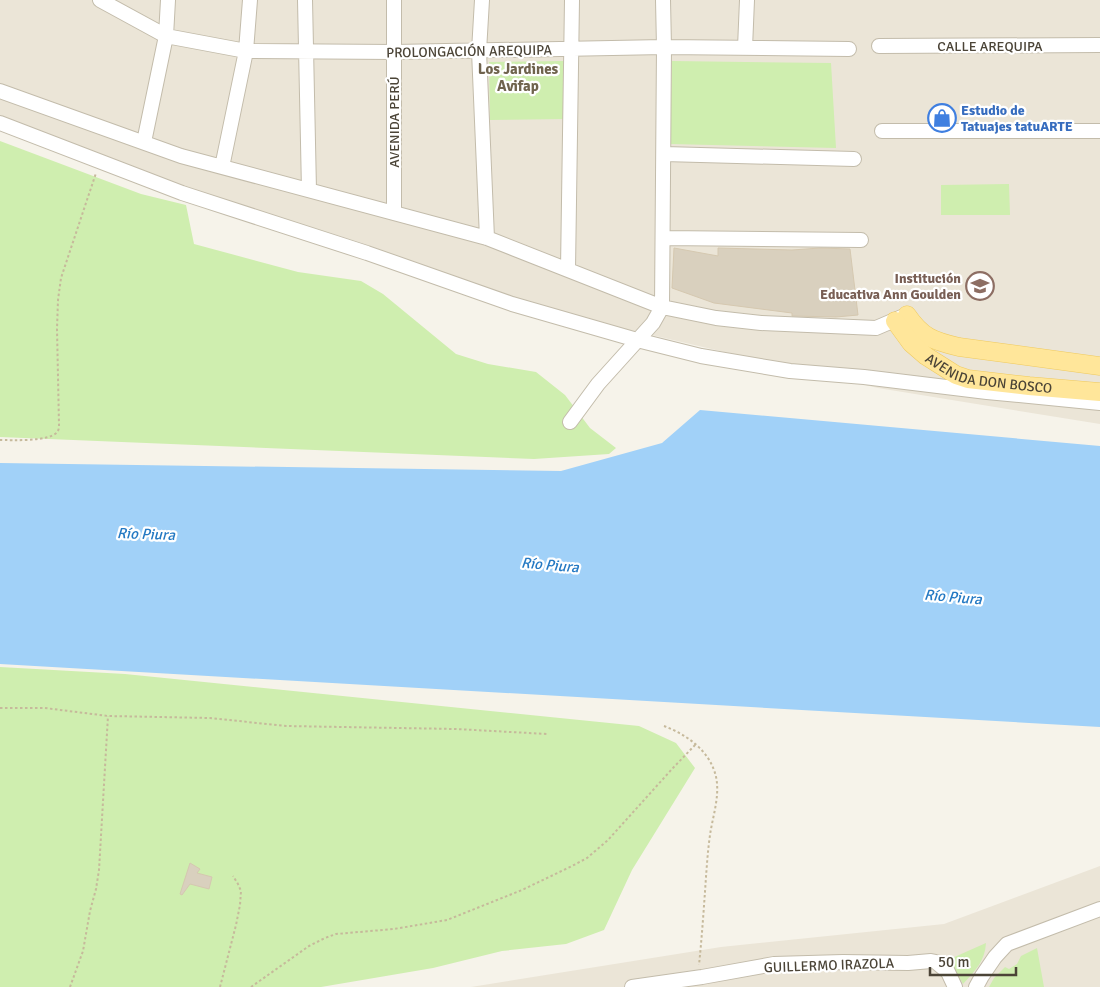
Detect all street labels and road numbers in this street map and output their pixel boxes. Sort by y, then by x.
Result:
street label: CALLE AREQUIPA [937,38,1043,55]
street label: PROLONGACIÓN AREQUIPA [386,42,552,61]
street label: AVENIDA PERÚ [386,76,403,168]
street label: AVENIDA DON BOSCO [922,350,1053,397]
street label: GUILLERMO IRAZOLA [764,955,895,976]

